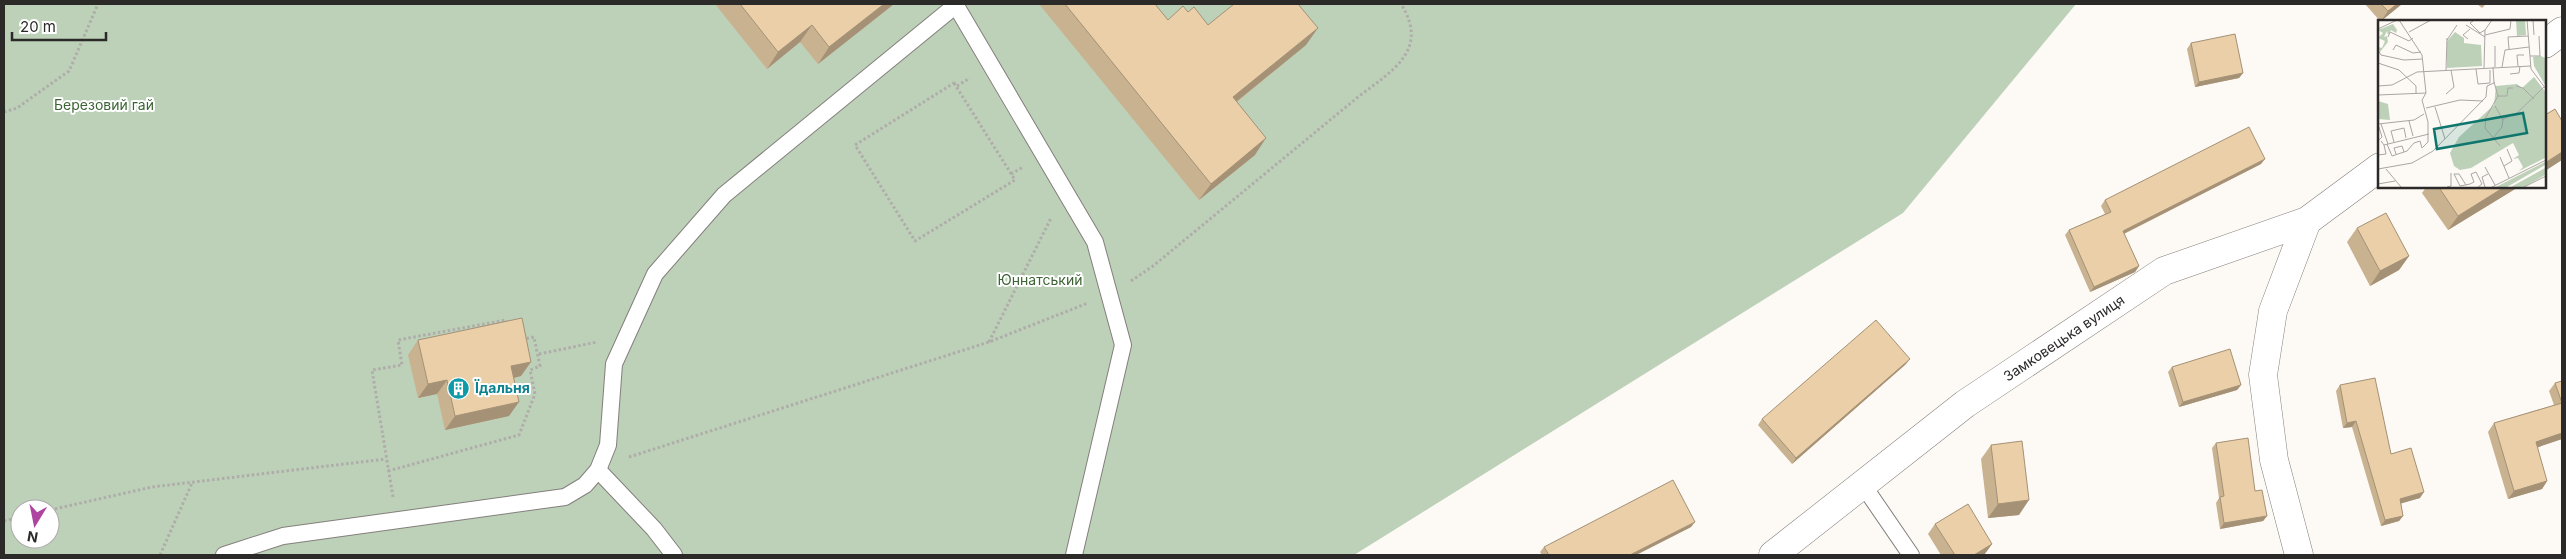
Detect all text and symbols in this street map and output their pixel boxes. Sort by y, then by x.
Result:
scale bar [12,10,106,42]
text: 20 m [20,17,56,36]
inset map [2378,20,2546,188]
park label: Березовий гай [54,96,154,113]
park label: Юннатський [998,271,1082,288]
street label: Замковецька вулиця [2000,291,2127,384]
building icon: Їдальня [447,376,471,400]
place label: Їдальня [474,379,530,396]
north arrow [10,499,60,549]
text: N [26,528,39,547]

